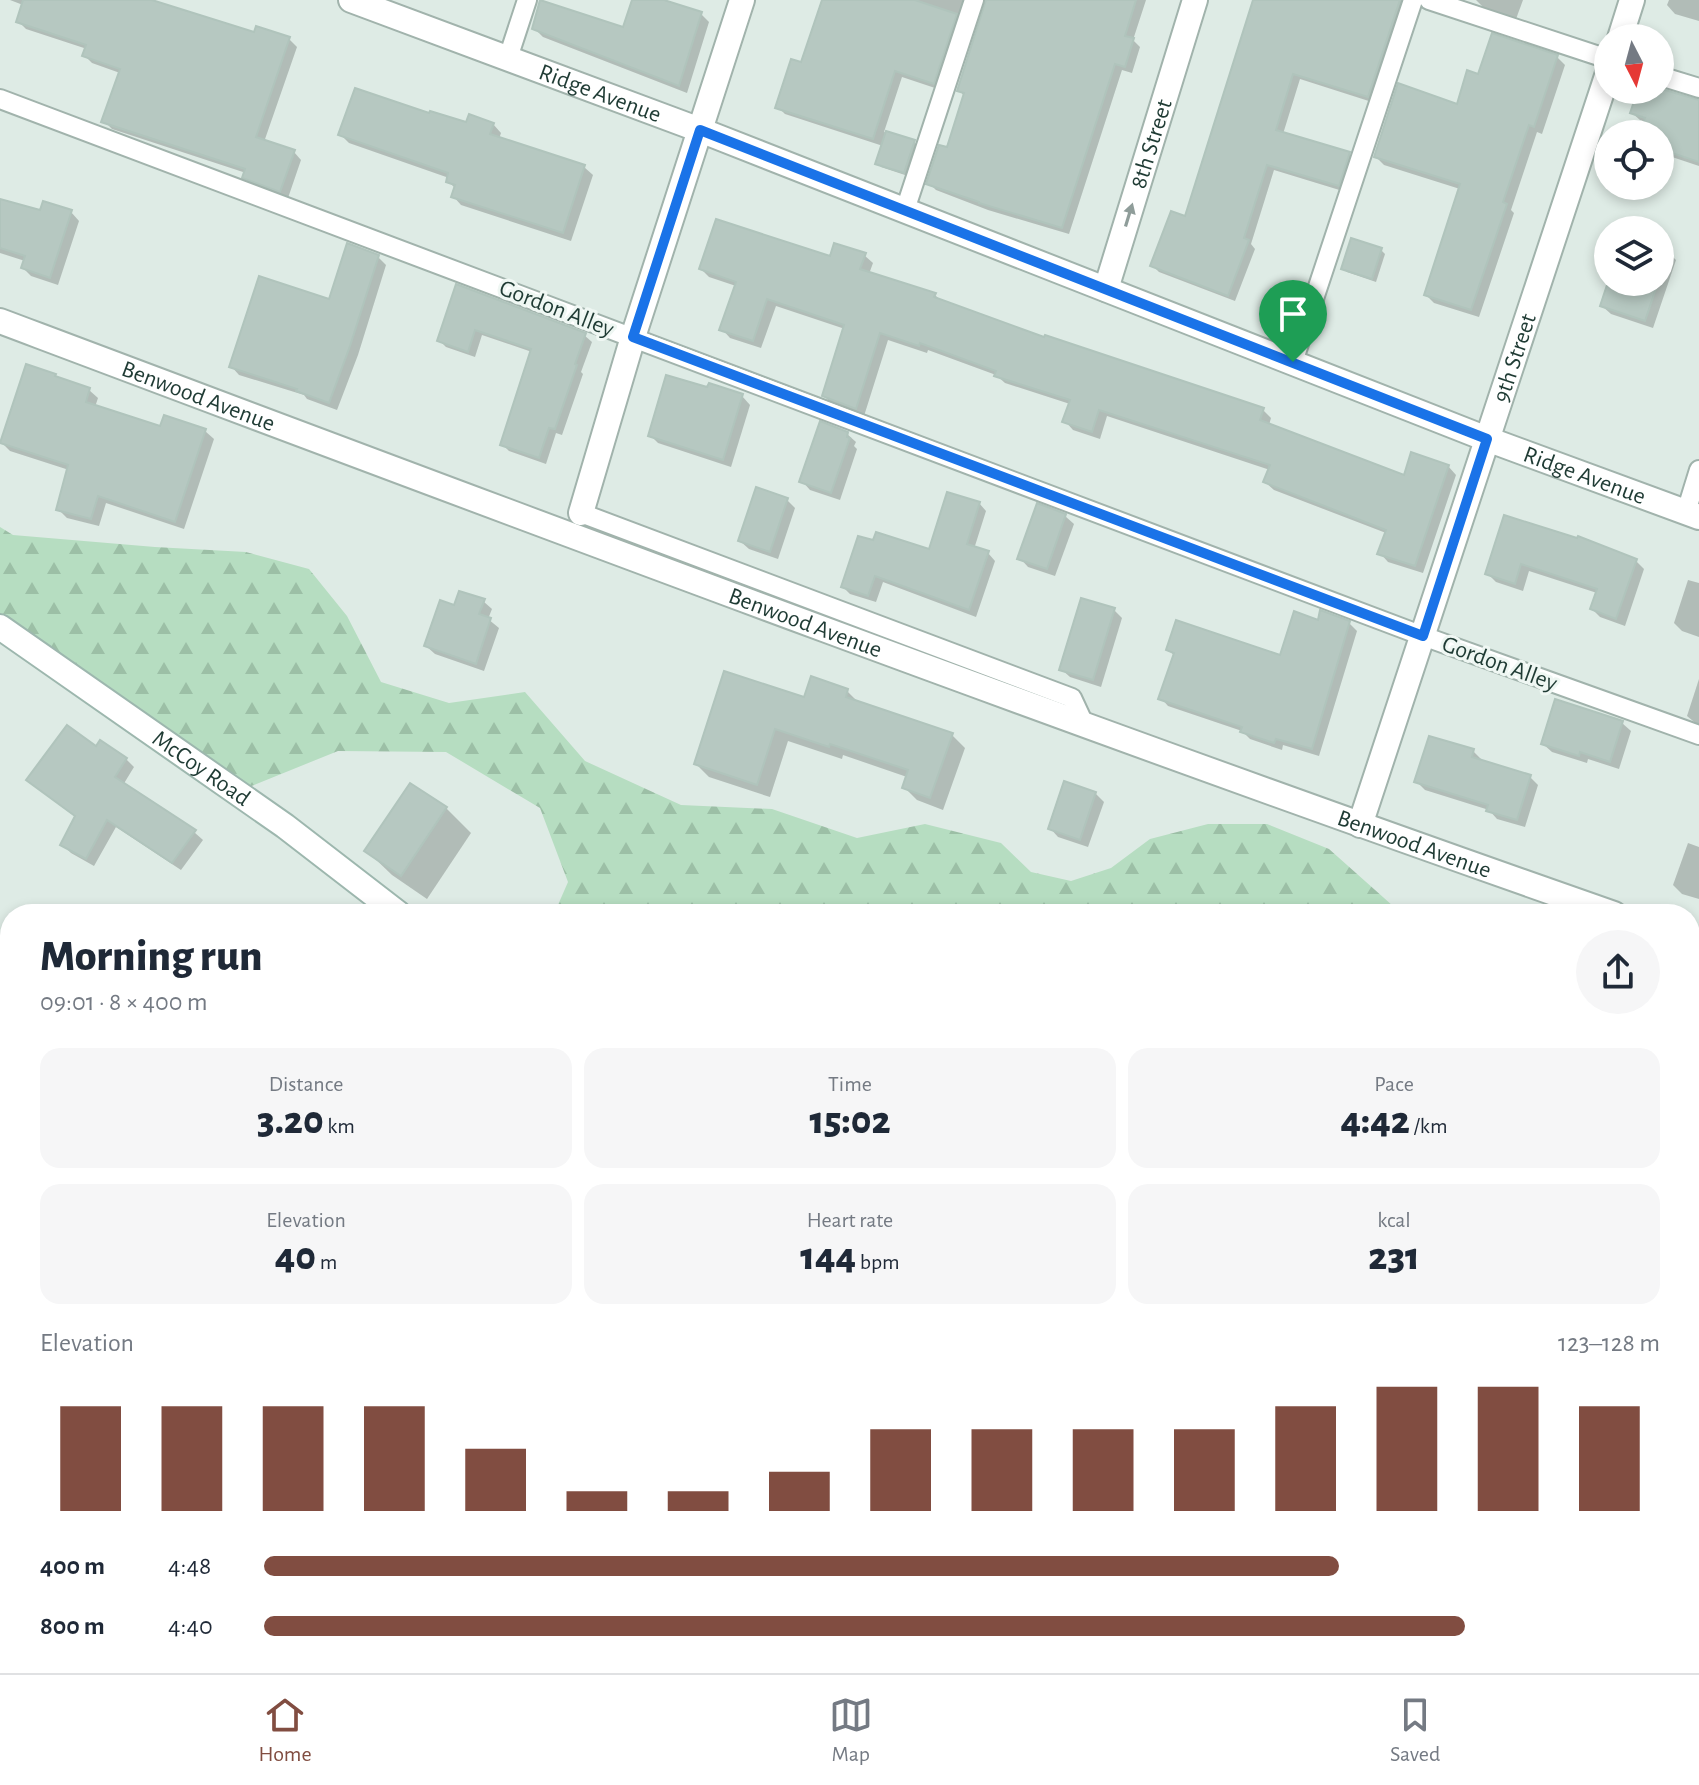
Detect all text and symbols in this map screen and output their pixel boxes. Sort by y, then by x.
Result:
north arrow [1594,24,1674,104]
map controls [1594,24,1674,296]
street label: Ridge Avenue [536,60,664,127]
street label: 8th Street [1127,96,1177,192]
button: locate [1594,120,1674,200]
one-way arrow [1123,202,1136,226]
button: layers [1594,216,1674,296]
street label: Gordon Alley [496,276,617,342]
pin [1259,280,1327,362]
icon: arrive [1271,292,1315,336]
street label: 9th Street [1489,310,1541,405]
street label: Benwood Avenue [118,357,278,436]
street label: Ridge Avenue [1520,442,1649,509]
street label: Benwood Avenue [725,584,885,663]
street label: Gordon Alley [1439,632,1560,696]
street label: McCoy Road [148,726,254,811]
street label: Benwood Avenue [1334,806,1494,883]
button: share [1576,930,1660,1014]
text: Morning run [40,935,263,979]
text: 09:01 · 8 × 400 m [40,989,208,1015]
text: Distance [269,1073,343,1095]
text: Time [828,1073,872,1095]
text: Pace [1374,1073,1414,1095]
text: 3.20 [257,1101,324,1141]
text: 15:02 [809,1101,891,1141]
text: 4:42 [1341,1101,1410,1141]
text: km [324,1115,355,1137]
text: /km [1410,1115,1447,1137]
text: Elevation [266,1209,346,1231]
text: Heart rate [807,1209,893,1231]
text: kcal [1377,1209,1411,1231]
text: 40 [275,1237,316,1277]
text: 144 [800,1237,856,1277]
text: 231 [1368,1237,1420,1277]
text: m [316,1251,337,1273]
text: bpm [856,1251,900,1273]
text: Elevation [40,1330,134,1356]
text: 123–128 m [1558,1330,1660,1356]
text: 400 m [40,1553,105,1579]
text: 4:48 [168,1553,211,1579]
text: 800 m [40,1613,105,1639]
text: 4:40 [168,1613,213,1639]
tab: Home [259,1693,312,1767]
tab: Map [829,1693,873,1767]
tab: Saved [1390,1693,1440,1767]

